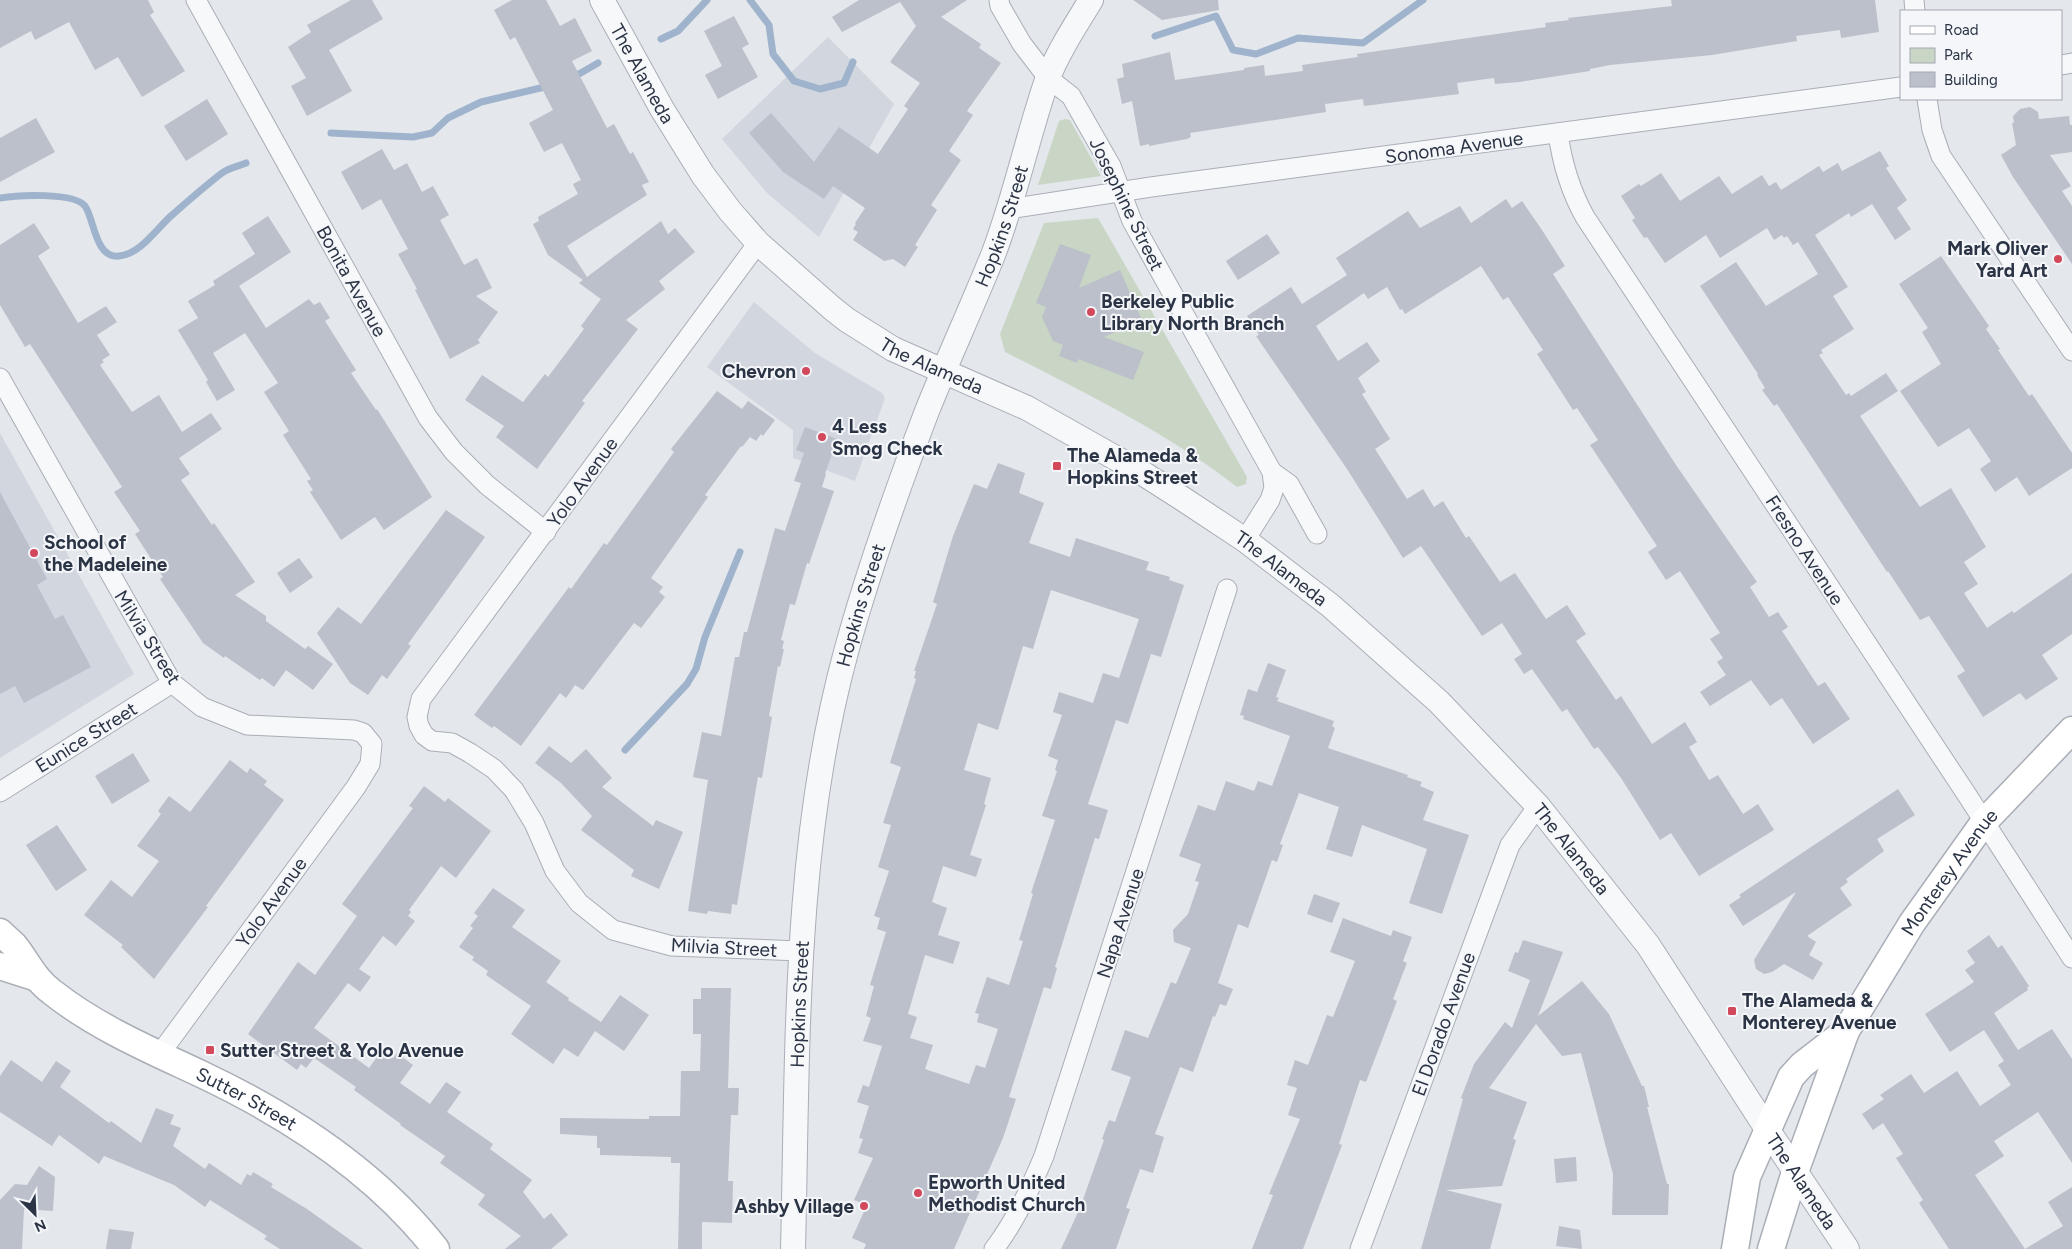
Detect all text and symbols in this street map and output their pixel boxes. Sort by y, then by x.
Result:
legend [1900,10,2062,100]
street label: The Alameda [605,20,679,128]
text: Road [1944,21,1979,39]
text: Park [1944,46,1973,64]
text: Building [1944,71,1998,89]
street label: Sonoma Avenue [1384,126,1525,169]
street label: Josephine Street [1084,134,1169,274]
street label: Hopkins Street [970,162,1033,291]
street label: Bonita Avenue [312,222,392,341]
place label: Mark Oliver Yard Art [1947,237,2048,282]
marker: Mark Oliver Yard Art [2052,253,2064,265]
place label: Berkeley Public Library North Branch [1101,290,1284,335]
marker: Berkeley Public Library North Branch [1085,306,1097,318]
street label: The Alameda [876,333,987,399]
place label: Chevron [722,360,796,383]
marker: Chevron [800,365,812,377]
place label: 4 Less Smog Check [832,415,944,460]
marker: 4 Less Smog Check [816,431,828,443]
street label: Yolo Avenue [542,433,623,532]
place label: The Alameda & Hopkins Street [1067,444,1199,489]
marker: The Alameda & Hopkins Street [1051,460,1063,472]
street label: Fresno Avenue [1761,491,1849,610]
street label: The Alameda [1231,526,1332,611]
place label: School of the Madeleine [44,531,168,576]
street label: Hopkins Street [832,541,890,669]
marker: School of the Madeleine [28,547,40,559]
street label: Milvia Street [110,586,186,689]
street label: Eunice Street [31,697,141,778]
street label: The Alameda [1528,799,1615,899]
street label: Monterey Avenue [1896,804,2002,940]
street label: Yolo Avenue [231,853,312,952]
street label: Napa Avenue [1092,865,1149,981]
street label: Milvia Street [670,933,778,962]
street label: Hopkins Street [786,940,814,1068]
street label: El Dorado Avenue [1407,949,1480,1099]
place label: The Alameda & Monterey Avenue [1742,989,1897,1034]
marker: The Alameda & Monterey Avenue [1726,1005,1738,1017]
place label: Sutter Street & Yolo Avenue [220,1039,464,1062]
marker: Sutter Street & Yolo Avenue [204,1044,216,1056]
street label: Sutter Street [192,1062,301,1135]
street label: The Alameda [1761,1129,1842,1234]
place label: Epworth United Methodist Church [928,1171,1085,1216]
marker: Epworth United Methodist Church [912,1187,924,1199]
north arrow [10,1189,60,1239]
place label: Ashby Village [734,1195,854,1218]
marker: Ashby Village [858,1200,870,1212]
text: N [32,1215,48,1235]

